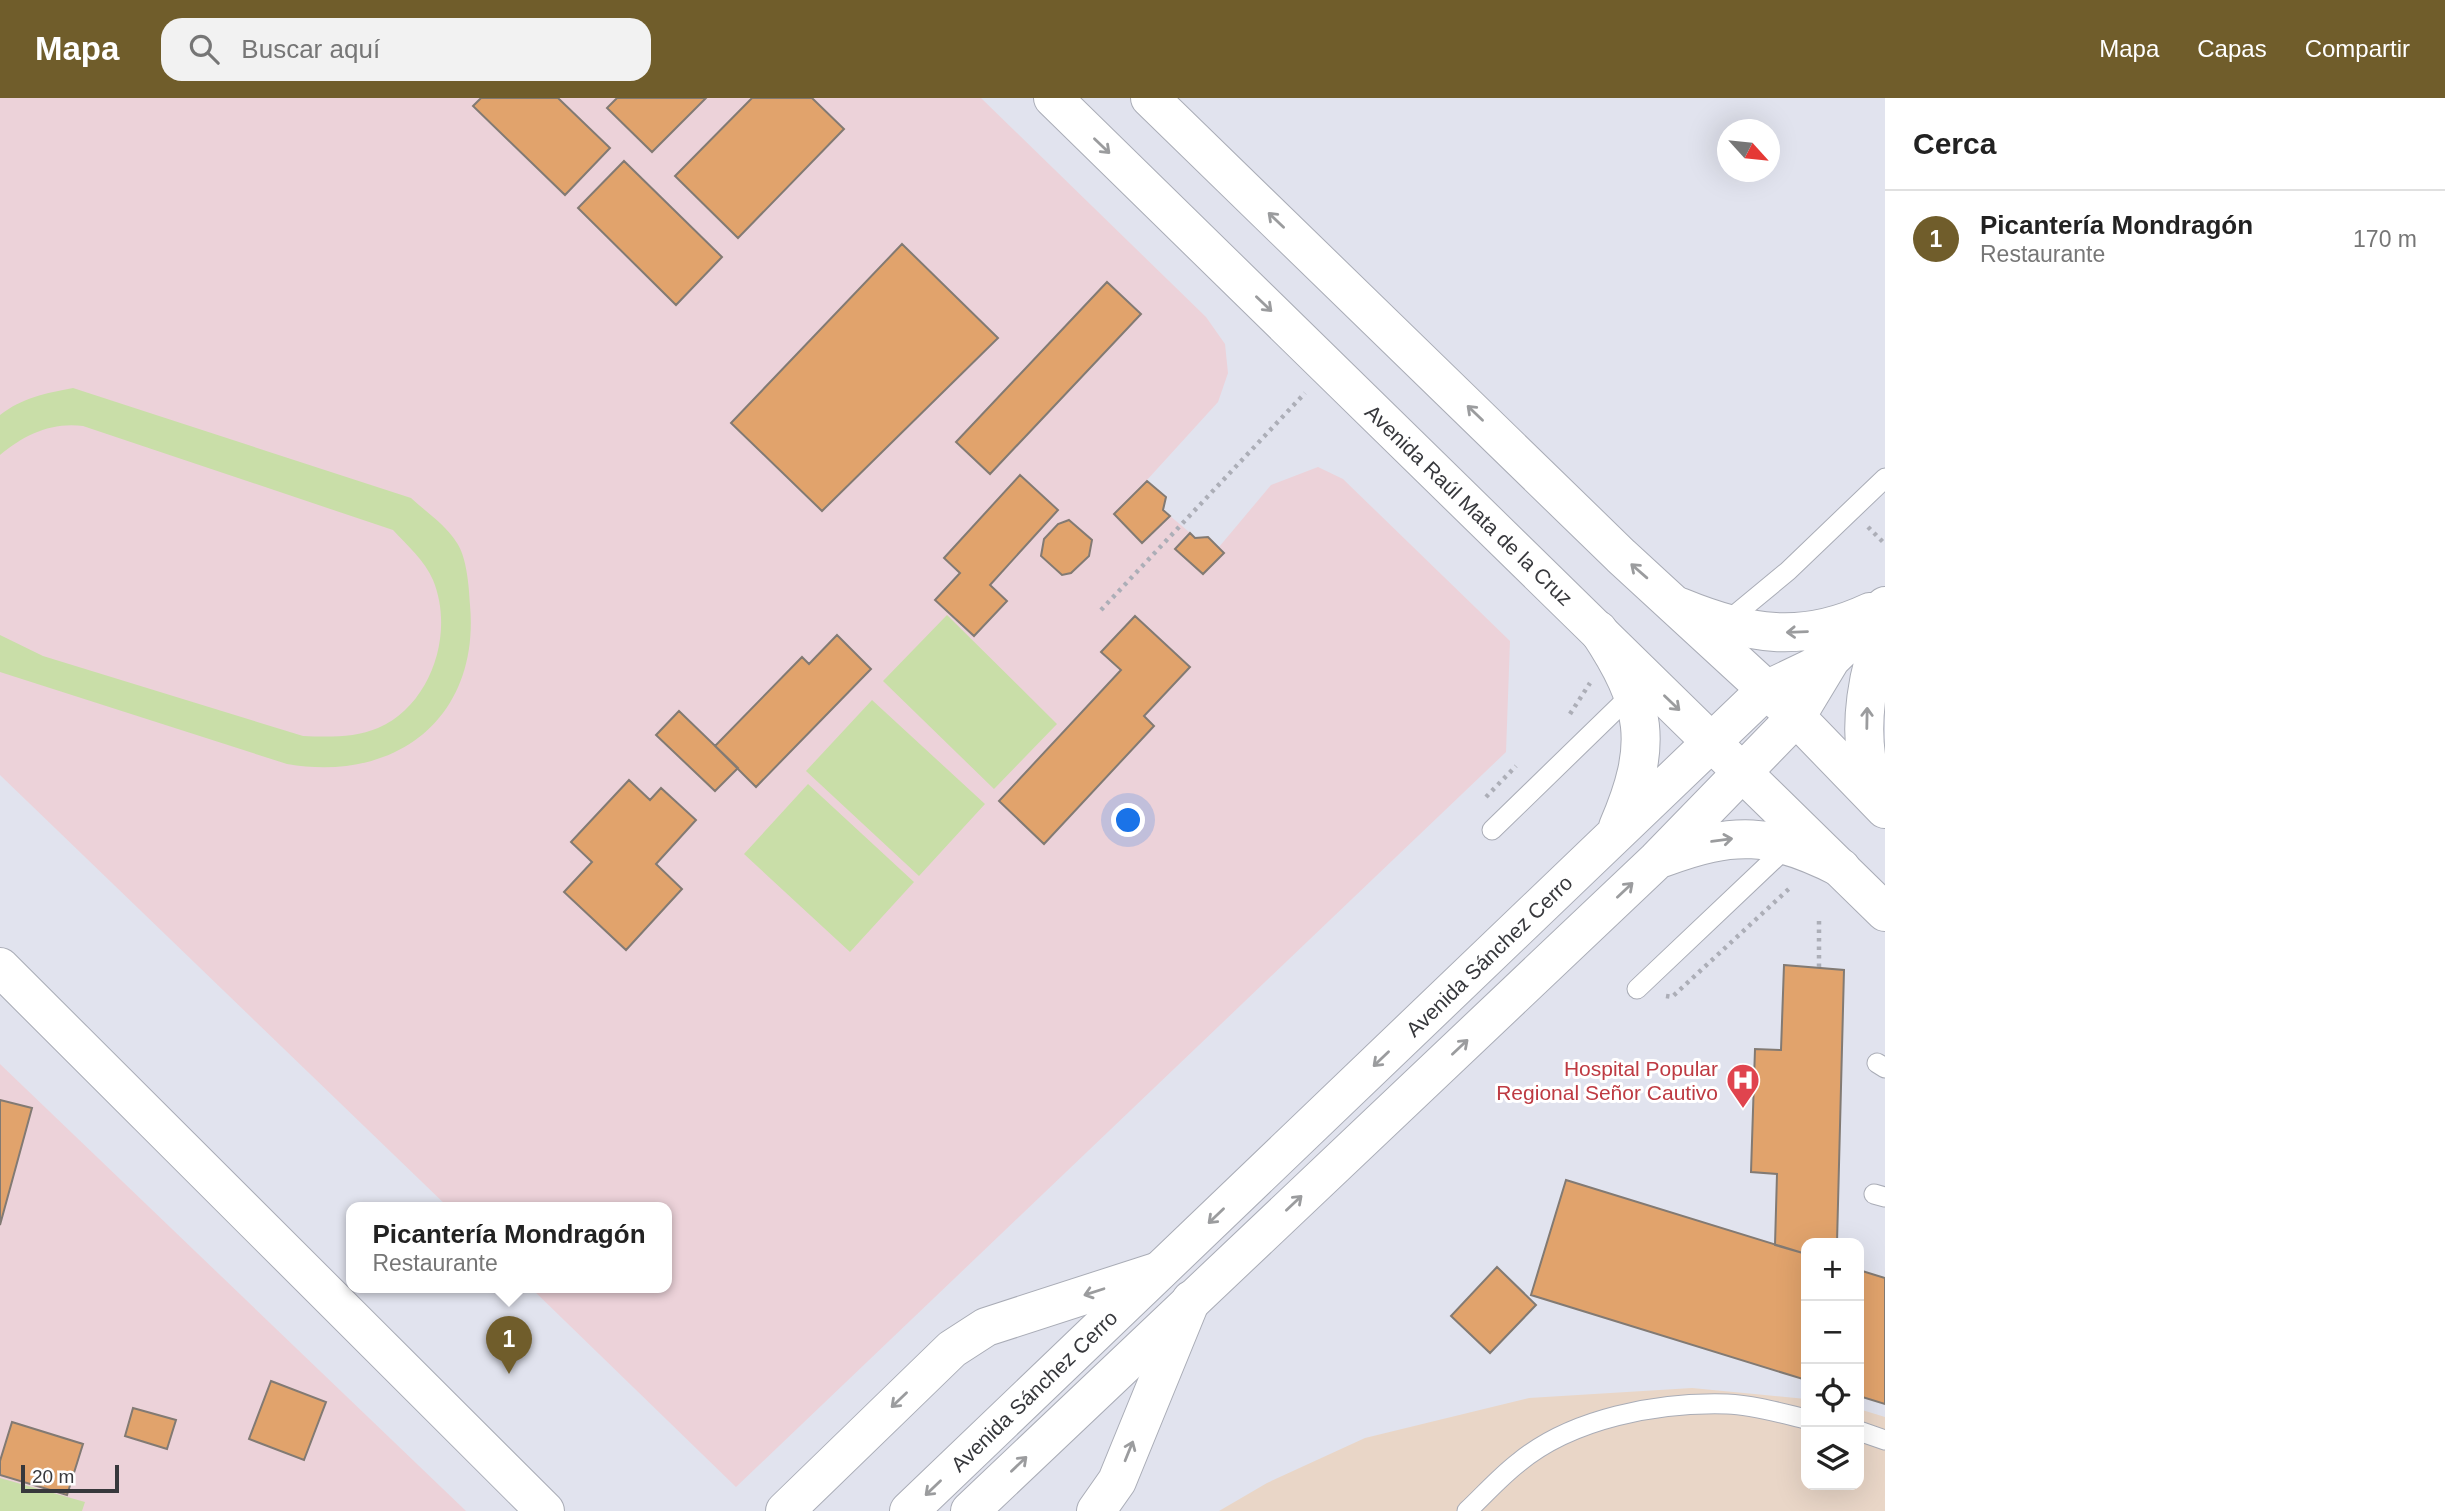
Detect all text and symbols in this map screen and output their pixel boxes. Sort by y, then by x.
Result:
search box [161,18,651,81]
text: Mapa [35,30,119,67]
icon: search [185,30,223,68]
text: Buscar aquí [241,34,380,64]
text: Mapa [2099,35,2159,62]
text: Capas [2197,35,2267,62]
text: Compartir [2305,35,2410,62]
north arrow [1717,119,1780,182]
text: Cerca [1913,127,1996,160]
one-way arrow [1093,137,1110,154]
text: Picantería Mondragón [1980,210,2253,240]
one-way arrow [1268,212,1285,229]
text: 1 [1930,226,1942,252]
text: 170 m [2353,226,2417,252]
text: Restaurante [1980,241,2105,267]
one-way arrow [1256,296,1273,313]
street label: Avenida Raúl Mata de la Cruz [1361,400,1577,610]
one-way arrow [1466,405,1483,422]
one-way arrow [1630,563,1648,579]
one-way arrow [1786,625,1809,638]
one-way arrow [1663,695,1680,712]
one-way arrow [1860,707,1874,730]
your location [1111,803,1145,837]
one-way arrow [1710,834,1733,847]
street label: Avenida Sánchez Cerro [1401,871,1577,1041]
one-way arrow [1616,882,1633,899]
one-way arrow [1451,1038,1468,1055]
one-way arrow [1373,1051,1390,1068]
place label: Hospital Popular Regional Señor Cautivo [1496,1057,1718,1104]
hospital icon: Hospital Popular Regional Señor Cautivo [1724,1061,1762,1110]
one-way arrow [1285,1194,1302,1211]
popup [346,1202,672,1293]
one-way arrow [1208,1208,1225,1225]
text: Picantería Mondragón [372,1219,646,1249]
map controls [1801,1238,1864,1490]
button: + [1801,1238,1864,1301]
text: Restaurante [372,1250,498,1276]
one-way arrow [1083,1287,1105,1299]
button: − [1801,1301,1864,1364]
street label: Avenida Sánchez Cerro [946,1306,1122,1476]
pin: 1 [486,1316,532,1374]
button: locate [1801,1364,1864,1427]
one-way arrow [891,1392,908,1409]
button: layers [1801,1427,1864,1490]
one-way arrow [1123,1441,1136,1463]
one-way arrow [1010,1455,1027,1472]
scale bar [21,1462,119,1494]
text: 20 m [32,1466,74,1487]
one-way arrow [925,1480,942,1497]

